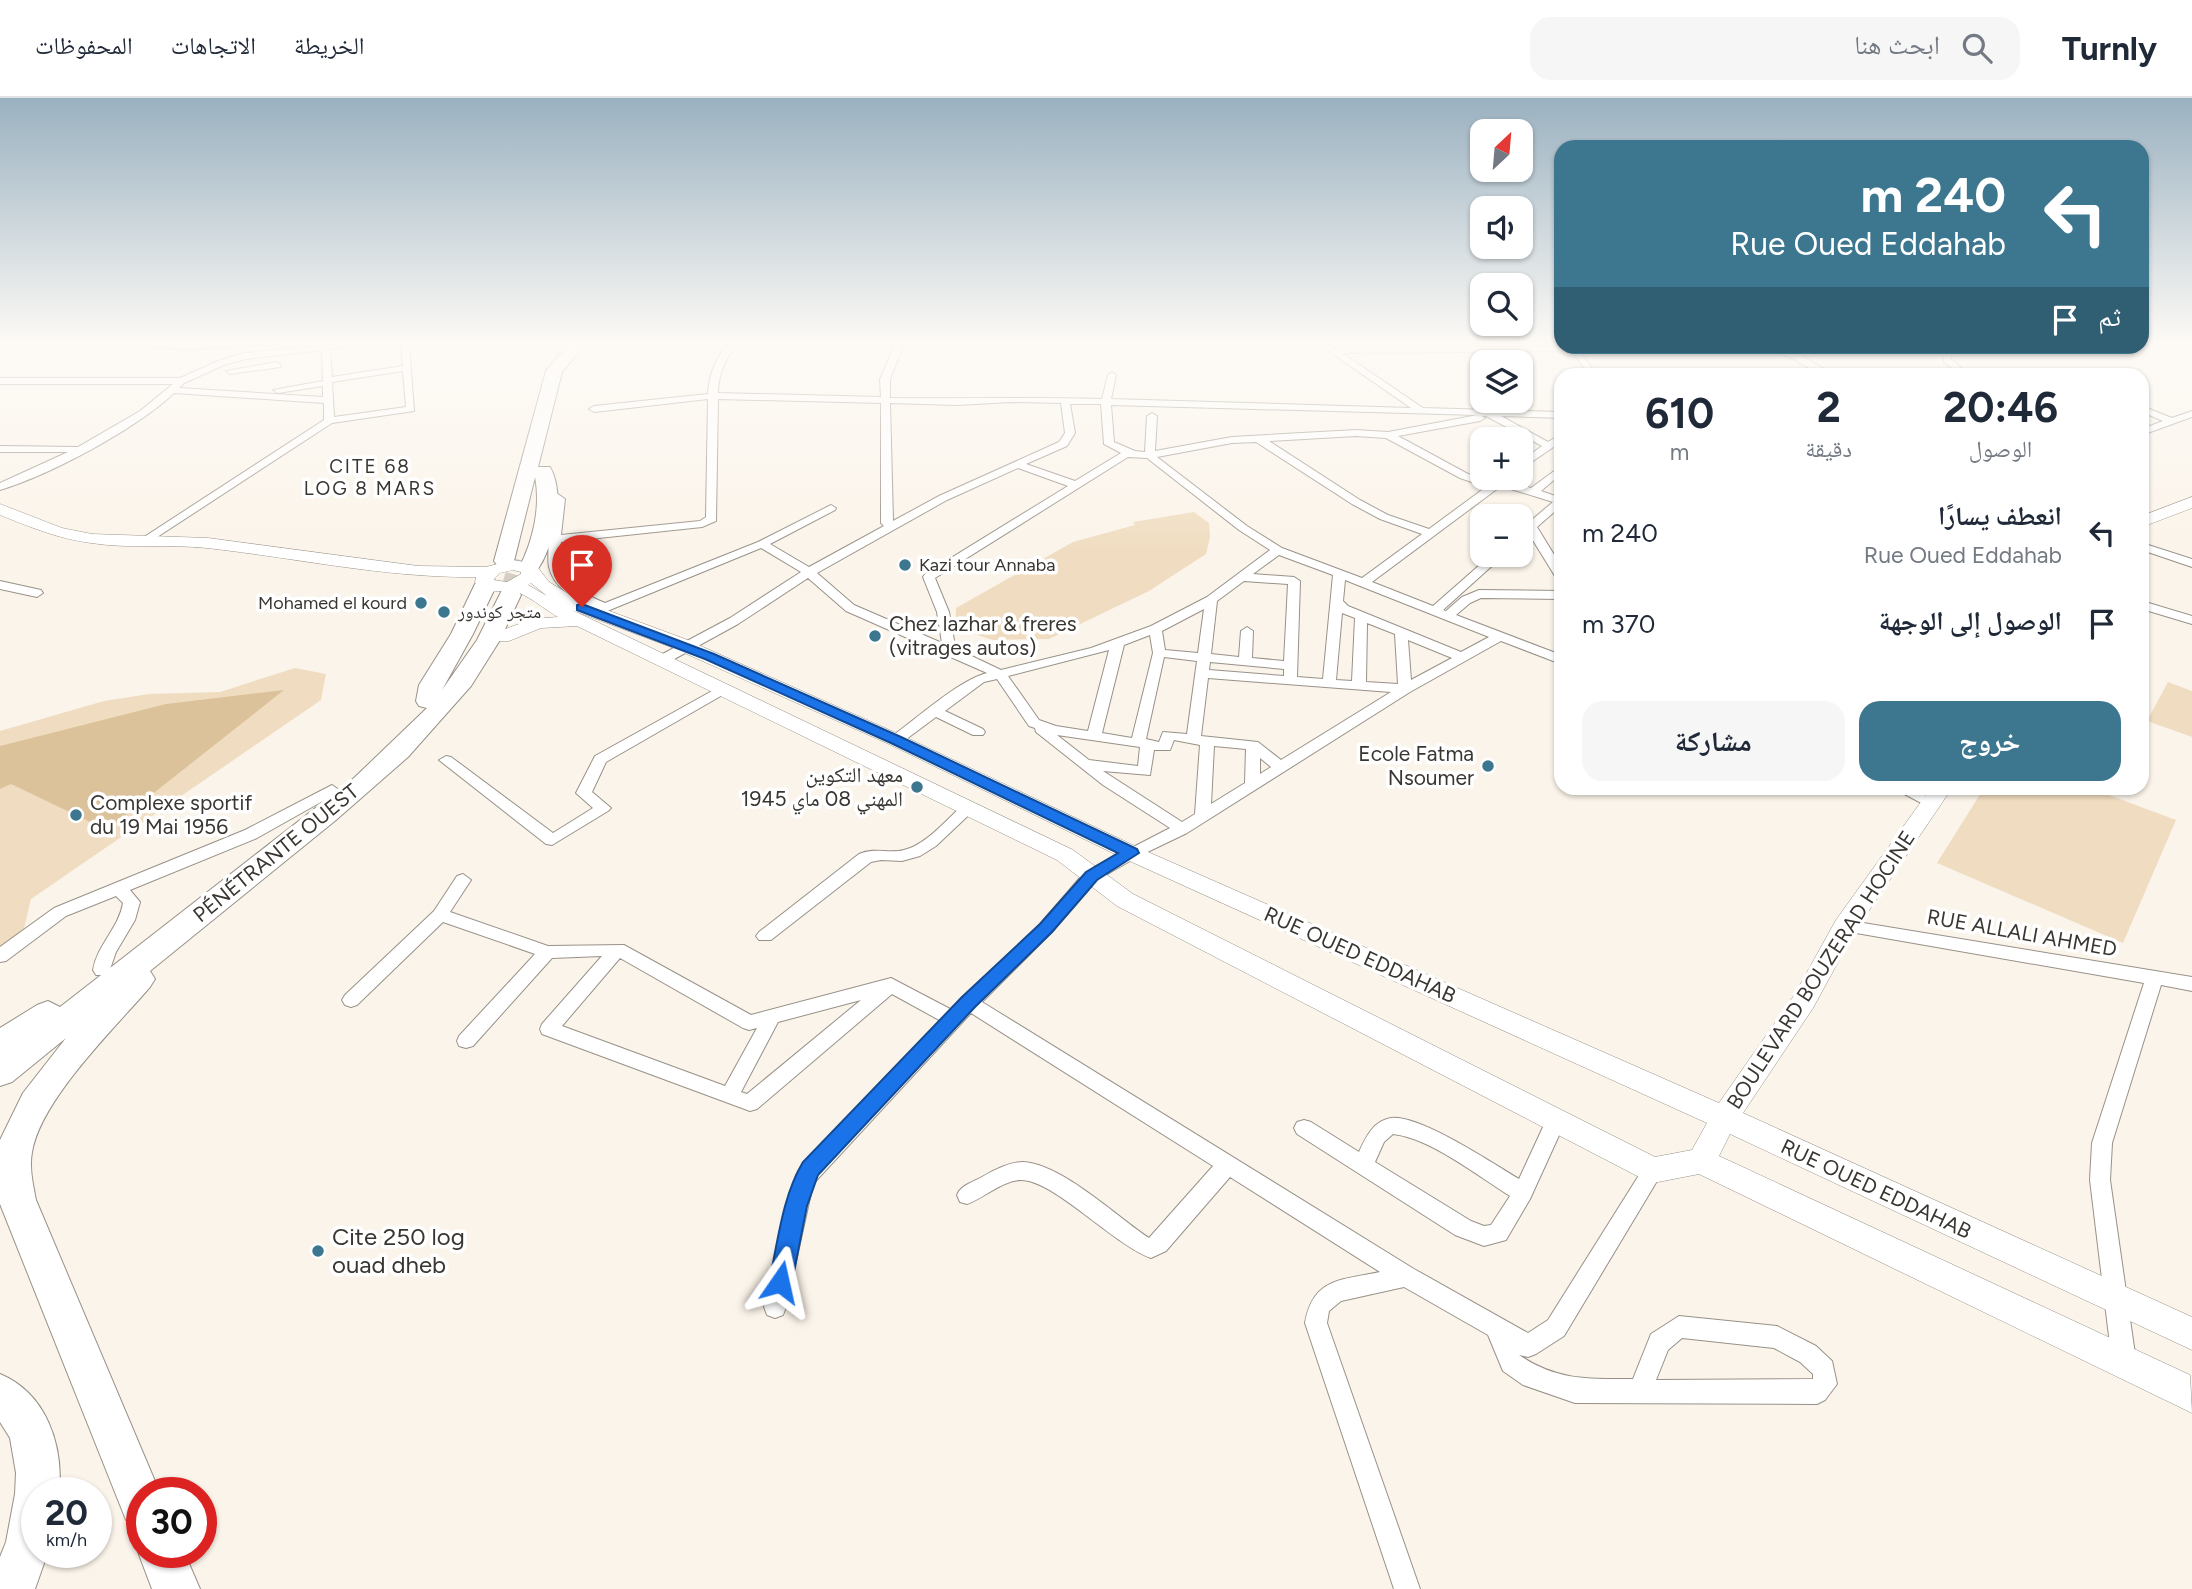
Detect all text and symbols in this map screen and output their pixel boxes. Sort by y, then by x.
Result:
search box [1530,17,2020,80]
text: ابحث هنا [1854,29,1940,61]
icon: search [1958,29,1996,67]
text: Turnly [2062,29,2157,68]
text: المحفوظات [35,31,133,60]
text: الاتجاهات [171,31,256,60]
text: الخريطة [294,31,365,60]
north arrow [1470,119,1533,182]
map controls [1470,119,1533,567]
text: 240 m [1860,165,2006,224]
icon: left [2030,168,2121,259]
button: sound [1470,196,1533,259]
text: Rue Oued Eddahab [1730,225,2006,263]
button: search [1470,273,1533,336]
icon: arrive [2046,301,2084,339]
text: ثم [2098,301,2121,333]
button: layers [1470,350,1533,413]
text: 2 [1816,382,1841,433]
text: 20:46 [1943,382,2058,433]
text: 610 [1645,388,1714,439]
button: + [1470,427,1533,490]
text: دقيقة [1805,435,1852,463]
text: الوصول [1969,435,2032,463]
text: m [1670,438,1689,466]
district label: CITE 68 LOG 8 MARS [304,455,436,500]
text: انعطف يسارًا [1938,500,2062,532]
button: − [1470,504,1533,567]
icon: left [2083,514,2121,552]
text: 240 m [1582,517,1658,549]
pin [552,535,612,607]
text: Rue Oued Eddahab [1864,541,2062,569]
icon: arrive [563,546,601,584]
place label: Kazi tour Annaba [919,554,1055,576]
marker: Kazi tour Annaba [897,557,913,573]
place label: Mohamed el kourd [258,592,407,614]
marker: Mohamed el kourd [413,595,429,611]
place label: متجر كوندور [457,601,541,623]
marker: متجر كوندور [436,604,452,620]
text: الوصول إلى الوجهة [1879,605,2062,637]
icon: arrive [2083,605,2121,643]
text: 370 m [1582,608,1655,640]
place label: Chez lazhar & freres (vitrages autos) [889,611,1077,660]
marker: Chez lazhar & freres (vitrages autos) [867,628,883,644]
button: مشاركة [1582,701,1845,781]
button: خروج [1859,701,2121,781]
place label: Ecole Fatma Nsoumer [1358,741,1474,790]
marker: Ecole Fatma Nsoumer [1480,758,1496,774]
place label: معهد التكوين المهني 08 ماي 1945 [741,762,903,815]
street label: PÉNÉTRANTE OUEST [188,778,364,927]
marker: معهد التكوين المهني 08 ماي 1945 [909,779,925,795]
place label: Complexe sportif du 19 Mai 1956 [90,790,252,839]
marker: Complexe sportif du 19 Mai 1956 [68,807,84,823]
street label: BOULEVARD BOUZERAD HOCINE [1721,826,1920,1113]
street label: RUE OUED EDDAHAB [1260,901,1460,1008]
street label: RUE ALLALI AHMED [1925,903,2119,962]
street label: RUE OUED EDDAHAB [1777,1133,1975,1244]
place label: Cite 250 log ouad dheb [332,1222,465,1279]
marker: Cite 250 log ouad dheb [310,1243,326,1259]
position arrow [743,1245,817,1319]
speed limit sign: 30 [126,1477,217,1568]
text: 20 [45,1492,88,1534]
text: km/h [46,1529,87,1551]

